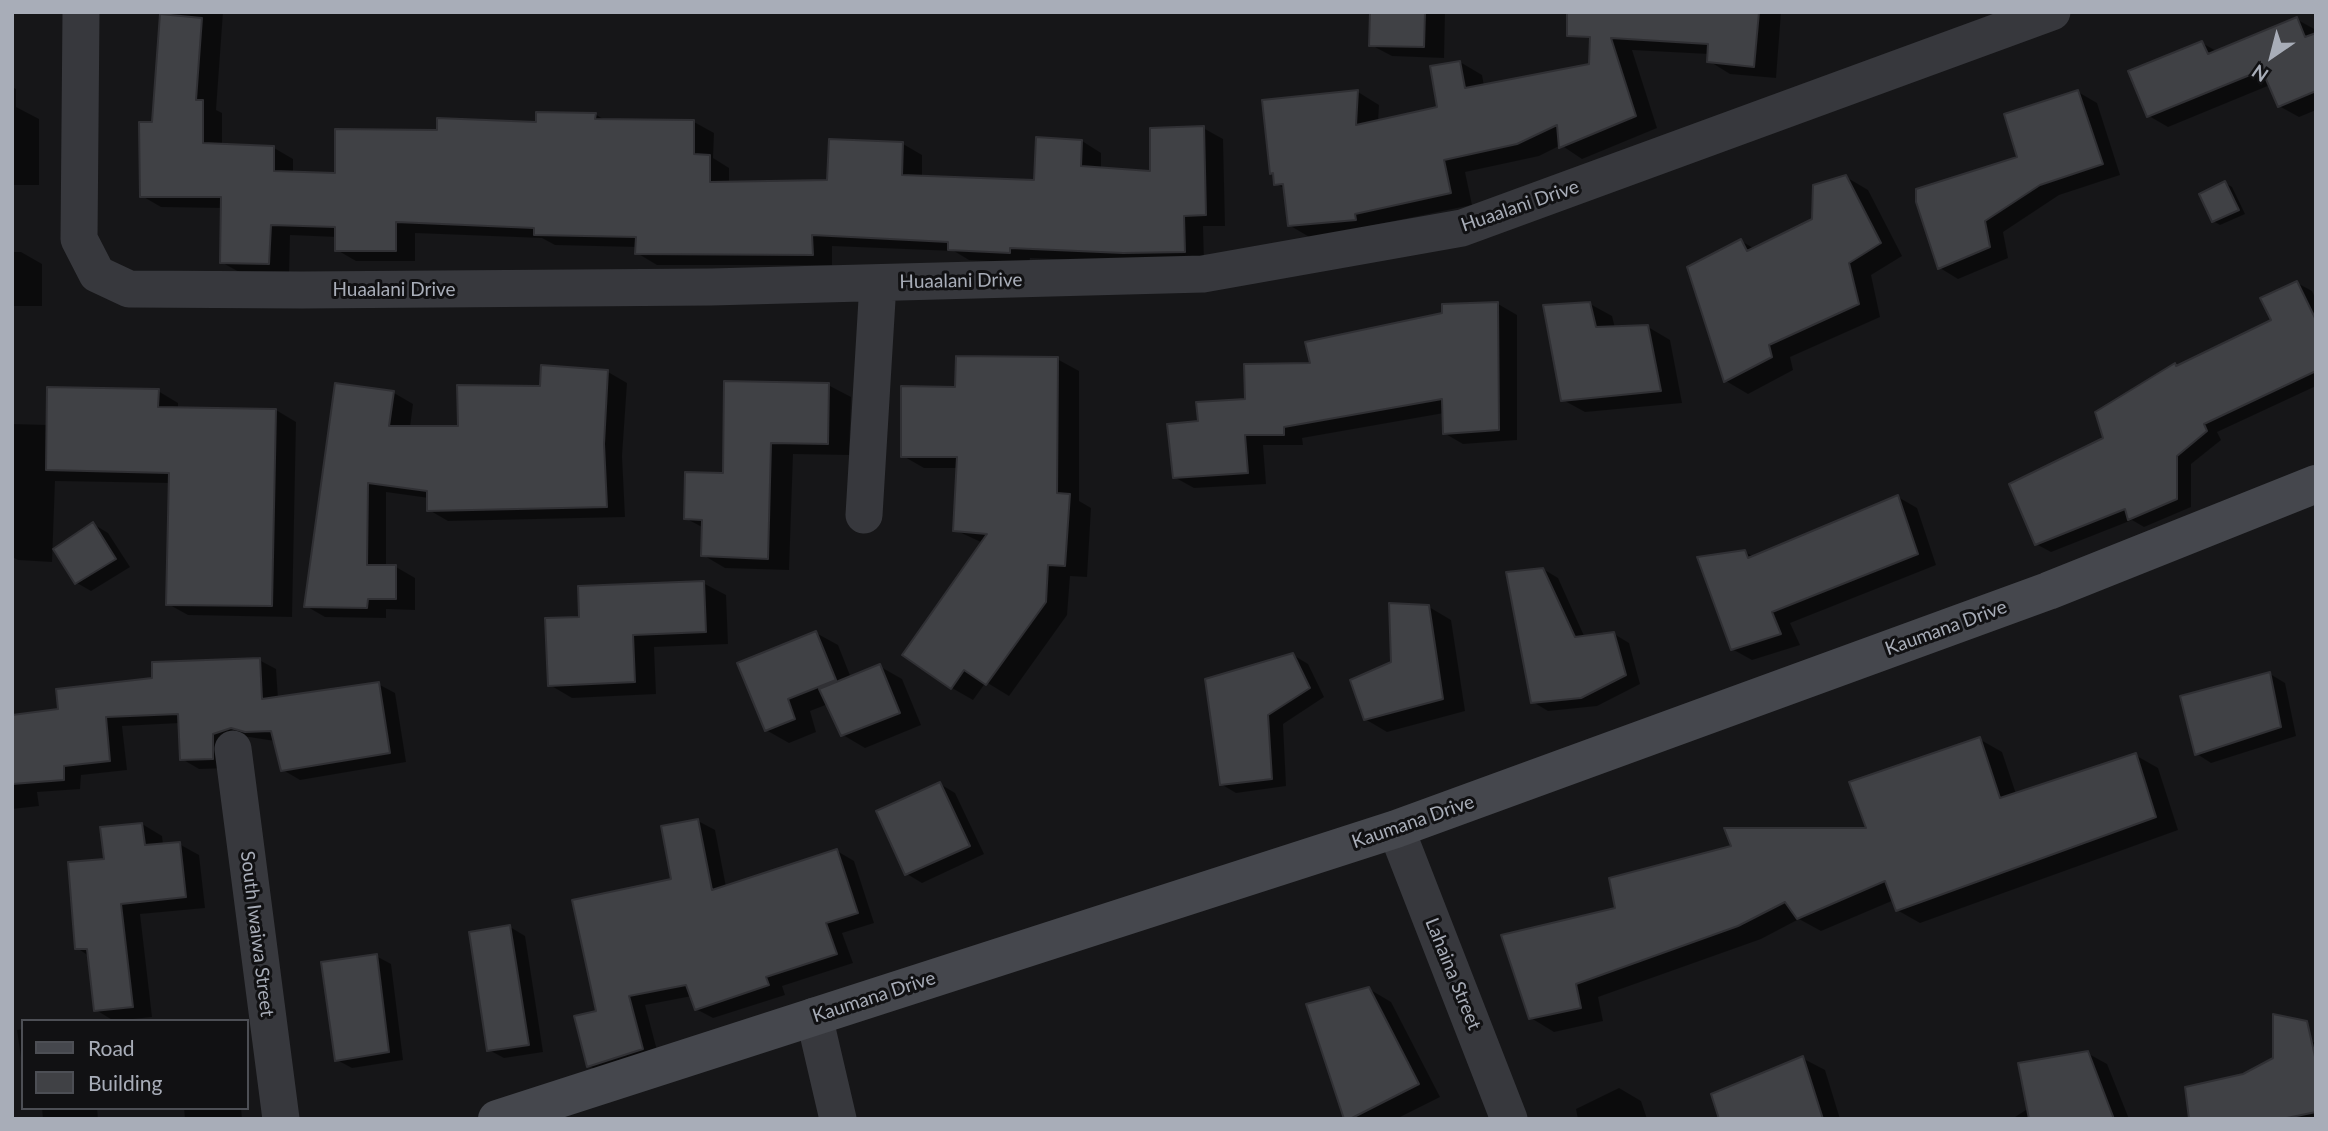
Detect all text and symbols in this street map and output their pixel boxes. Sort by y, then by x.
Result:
north arrow [2237,21,2307,91]
text: N [2247,60,2272,87]
street label: Huaalani Drive [1458,175,1582,237]
street label: Huaalani Drive [899,269,1023,293]
street label: Huaalani Drive [332,279,456,301]
street label: Kaumana Drive [1882,595,2010,661]
street label: Kaumana Drive [1349,790,1477,854]
street label: South Iwaiwa Street [236,850,278,1018]
street label: Lahaina Street [1420,915,1486,1033]
street label: Kaumana Drive [810,966,938,1028]
legend [21,1019,248,1110]
text: Road [88,1035,135,1060]
text: Building [88,1070,163,1095]

